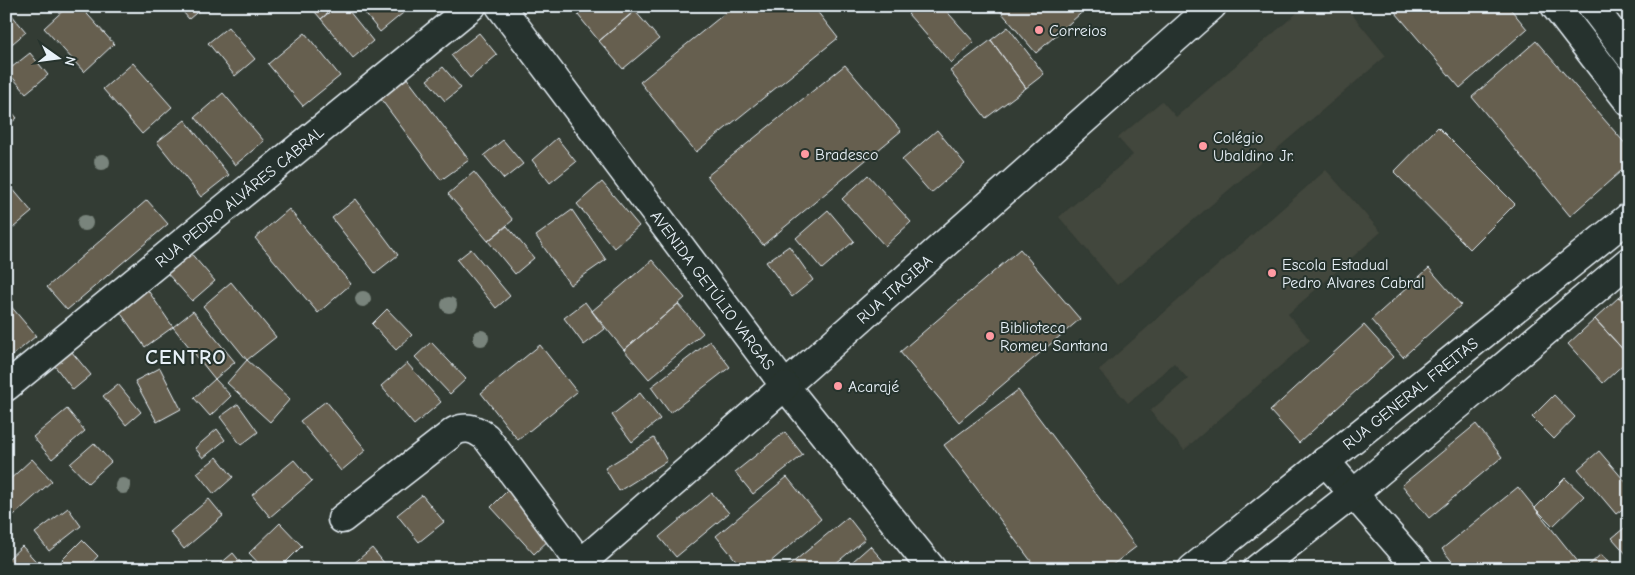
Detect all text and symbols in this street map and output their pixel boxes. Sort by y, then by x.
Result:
place label: Correios [1049,22,1107,40]
marker: Correios [1033,24,1045,36]
north arrow [32,32,82,82]
text: N [61,55,79,68]
street label: RUA PEDRO ALVÁRES CABRAL [152,123,327,271]
place label: Colégio Ubaldino Jr. [1213,129,1294,165]
marker: Colégio Ubaldino Jr. [1197,140,1209,152]
place label: Bradesco [815,146,879,164]
marker: Bradesco [799,148,811,160]
street label: AVENIDA GETÚLIO VARGAS [647,207,778,374]
street label: RUA ITAGIBA [853,252,936,328]
place label: Escola Estadual Pedro Alvares Cabral [1282,256,1425,292]
marker: Escola Estadual Pedro Alvares Cabral [1266,267,1278,279]
place label: Biblioteca Romeu Santana [1000,319,1108,355]
marker: Biblioteca Romeu Santana [984,330,996,342]
street label: RUA GENERAL FREITAS [1339,334,1482,454]
district label: CENTRO [145,345,227,369]
place label: Acarajé [848,378,899,396]
marker: Acarajé [832,380,844,392]

